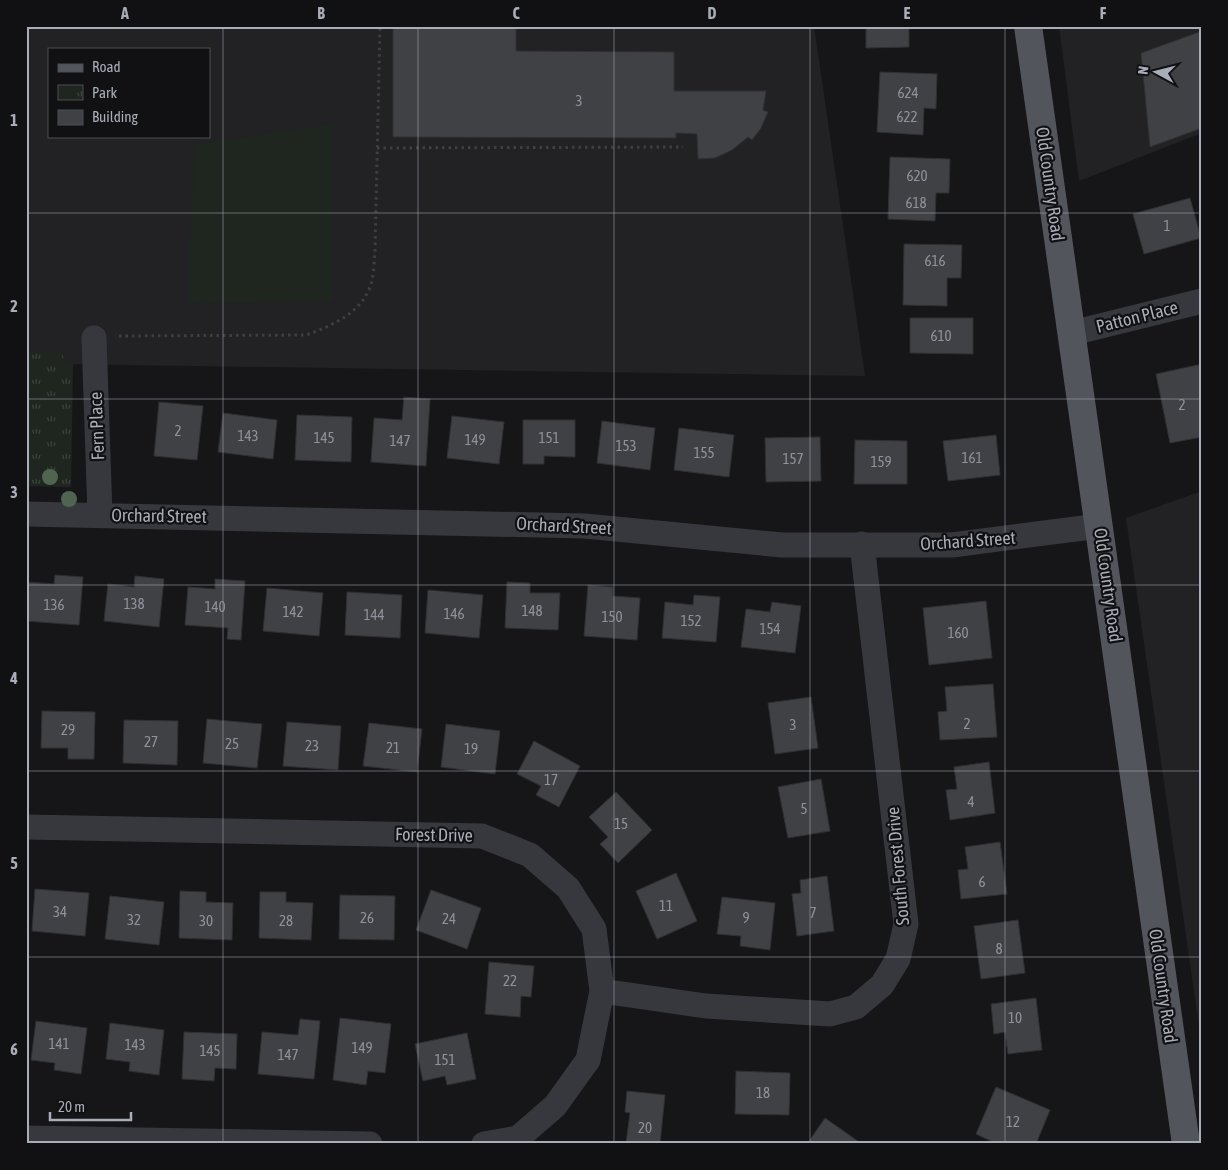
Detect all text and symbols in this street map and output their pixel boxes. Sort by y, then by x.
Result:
text: A [120,4,129,22]
text: B [317,4,325,22]
text: C [512,4,520,22]
text: D [708,4,717,22]
text: E [904,4,911,22]
text: F [1100,4,1107,22]
legend [48,48,210,138]
north arrow [1130,48,1180,98]
text: Road [92,58,121,75]
text: N [1135,65,1152,75]
text: Park [92,84,117,101]
house number: 624 [897,84,919,101]
house number: 3 [575,92,583,109]
text: Building [92,108,138,125]
house number: 622 [896,108,918,125]
text: 1 [10,111,18,129]
street label: Old Country Road [1032,126,1069,242]
house number: 620 [906,167,928,184]
house number: 618 [905,194,927,211]
house number: 1 [1163,217,1171,234]
house number: 616 [924,252,946,269]
street label: Patton Place [1094,296,1180,337]
text: 2 [10,297,18,315]
house number: 610 [930,327,952,344]
street label: Fern Place [85,391,108,461]
house number: 2 [1178,396,1186,413]
house number: 2 [174,422,182,439]
house number: 143 [237,427,259,444]
house number: 145 [313,429,335,446]
house number: 151 [538,429,560,446]
house number: 149 [464,431,486,448]
house number: 147 [389,432,411,449]
house number: 153 [615,437,637,454]
house number: 155 [693,444,715,461]
house number: 161 [961,449,983,466]
house number: 157 [782,450,804,467]
house number: 159 [870,453,892,470]
text: 3 [10,483,18,501]
street label: Orchard Street [111,504,207,527]
street label: Orchard Street [516,513,612,538]
street label: Orchard Street [920,527,1016,554]
street label: Old Country Road [1090,527,1127,643]
house number: 138 [123,595,145,612]
house number: 136 [43,596,65,613]
house number: 140 [204,598,226,615]
house number: 148 [521,602,543,619]
house number: 142 [282,603,304,620]
house number: 146 [443,605,465,622]
house number: 144 [363,606,385,623]
house number: 150 [601,608,623,625]
house number: 152 [680,612,702,629]
house number: 154 [759,620,781,637]
house number: 160 [947,624,969,641]
text: 4 [9,669,18,687]
house number: 2 [963,715,971,732]
house number: 3 [789,716,797,733]
house number: 29 [61,721,75,738]
house number: 27 [144,733,158,750]
house number: 25 [225,735,239,752]
house number: 23 [305,737,319,754]
house number: 21 [386,739,400,756]
house number: 19 [464,740,478,757]
house number: 17 [544,771,558,788]
house number: 4 [967,793,975,810]
house number: 5 [800,800,808,817]
street label: South Forest Drive [882,806,913,926]
house number: 15 [614,815,628,832]
street label: Forest Drive [395,823,473,846]
text: 5 [10,854,18,872]
house number: 6 [978,873,986,890]
house number: 11 [659,897,673,914]
house number: 34 [53,903,67,920]
house number: 7 [809,904,817,921]
house number: 26 [360,909,374,926]
house number: 9 [742,909,750,926]
house number: 24 [442,910,456,927]
house number: 32 [127,911,141,928]
house number: 30 [199,912,213,929]
house number: 28 [279,912,293,929]
street label: Old Country Road [1145,928,1182,1044]
house number: 8 [995,940,1003,957]
house number: 22 [503,972,517,989]
house number: 10 [1008,1009,1022,1026]
house number: 141 [48,1035,70,1052]
house number: 143 [124,1036,146,1053]
house number: 149 [351,1039,373,1056]
text: 6 [10,1040,18,1058]
house number: 145 [199,1042,221,1059]
house number: 147 [277,1046,299,1063]
house number: 151 [434,1051,456,1068]
house number: 18 [756,1084,770,1101]
scale bar [50,1090,131,1122]
text: 20 m [58,1098,85,1115]
house number: 12 [1006,1113,1020,1130]
house number: 20 [638,1119,652,1136]

